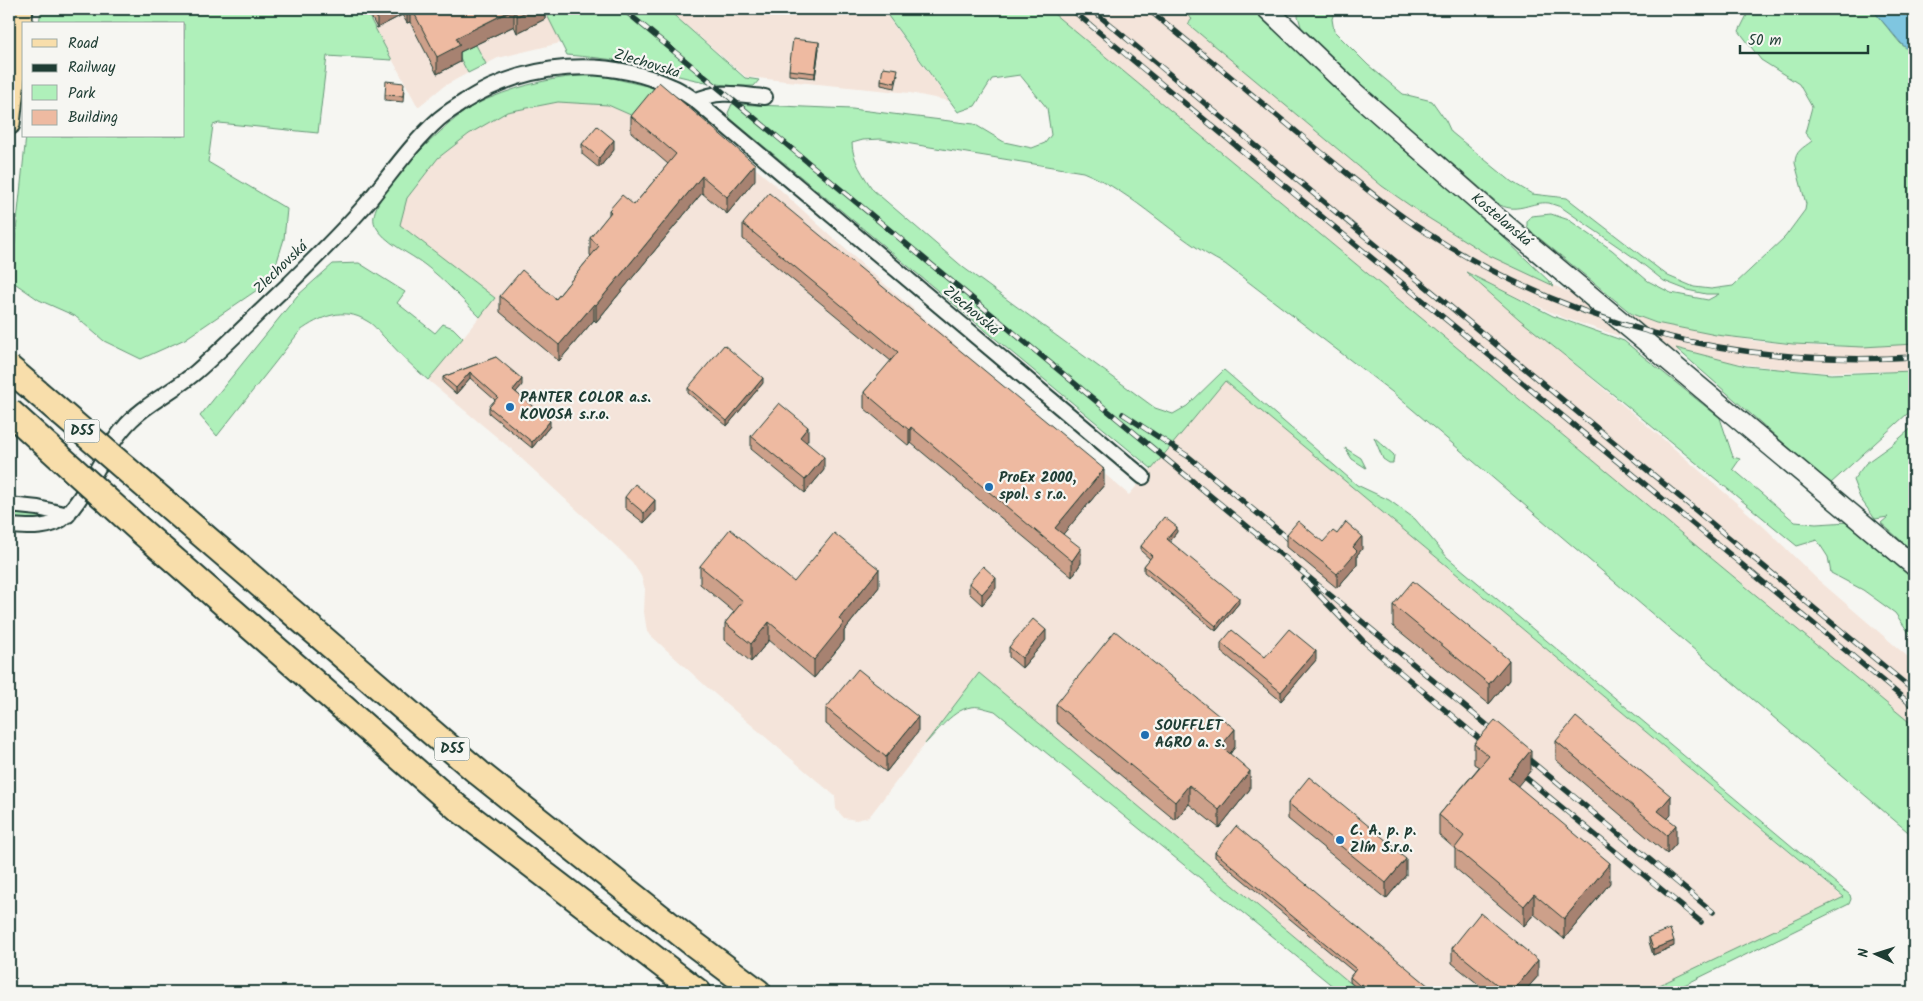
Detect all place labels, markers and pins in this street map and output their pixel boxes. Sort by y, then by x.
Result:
place label: PANTER COLOR a.s. KOVOSA s.r.o. [520,386,651,427]
marker: PANTER COLOR a.s. KOVOSA s.r.o. [504,401,516,413]
place label: ProEx 2000, spol. s r.o. [999,466,1076,507]
marker: ProEx 2000, spol. s r.o. [983,481,995,493]
place label: SOUFFLET AGRO a. s. [1155,714,1225,755]
marker: SOUFFLET AGRO a. s. [1139,729,1151,741]
place label: C. A. p. p. Zlín S.r.o. [1350,819,1416,860]
marker: C. A. p. p. Zlín S.r.o. [1334,834,1346,846]

